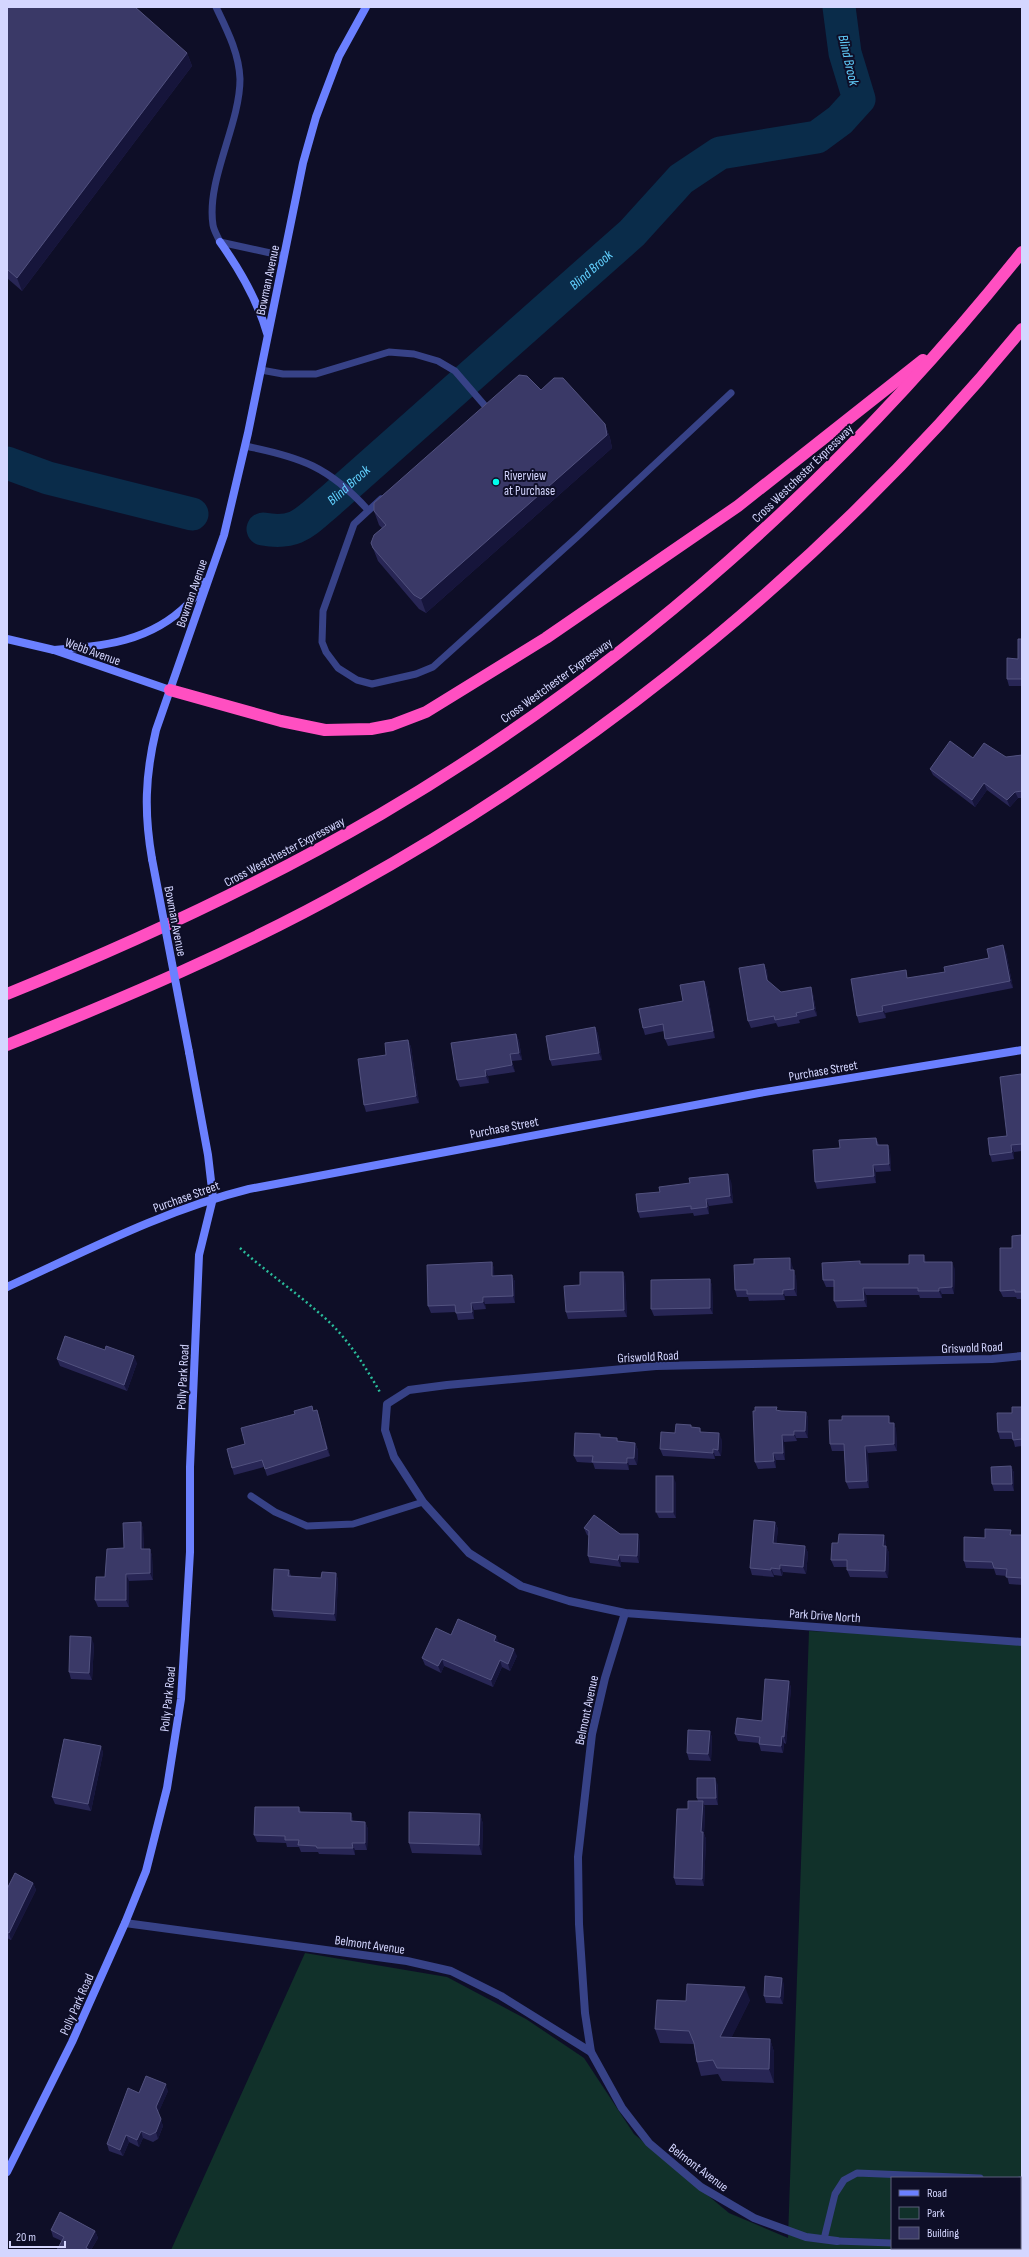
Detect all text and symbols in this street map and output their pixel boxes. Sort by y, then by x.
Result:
water label: Blind Brook [834,33,863,88]
street label: Bowman Avenue [253,244,283,317]
water label: Blind Brook [566,246,617,294]
street label: Cross Westchester Expressway [749,421,857,526]
water label: Blind Brook [324,461,374,509]
place label: Riverview at Purchase [504,468,555,499]
marker: Riverview at Purchase [491,477,501,487]
street label: Bowman Avenue [173,557,211,630]
street label: Webb Avenue [63,634,123,669]
street label: Cross Westchester Expressway [497,635,616,727]
street label: Cross Westchester Expressway [221,813,348,891]
street label: Bowman Avenue [160,885,190,958]
street label: Purchase Street [788,1057,859,1085]
street label: Purchase Street [468,1113,540,1142]
street label: Purchase Street [151,1178,222,1216]
street label: Griswold Road [941,1339,1003,1357]
street label: Polly Park Road [173,1344,193,1410]
street label: Griswold Road [617,1347,679,1367]
street label: Park Drive North [789,1606,861,1626]
street label: Polly Park Road [157,1666,179,1733]
street label: Belmont Avenue [572,1674,602,1746]
street label: Belmont Avenue [334,1932,406,1958]
street label: Polly Park Road [56,1971,98,2038]
street label: Belmont Avenue [665,2140,731,2195]
legend [891,2177,1021,2249]
text: Road [927,2186,947,2201]
text: Park [927,2206,945,2221]
scale bar [10,2223,65,2249]
text: Building [927,2226,959,2241]
text: 20 m [16,2230,36,2245]

